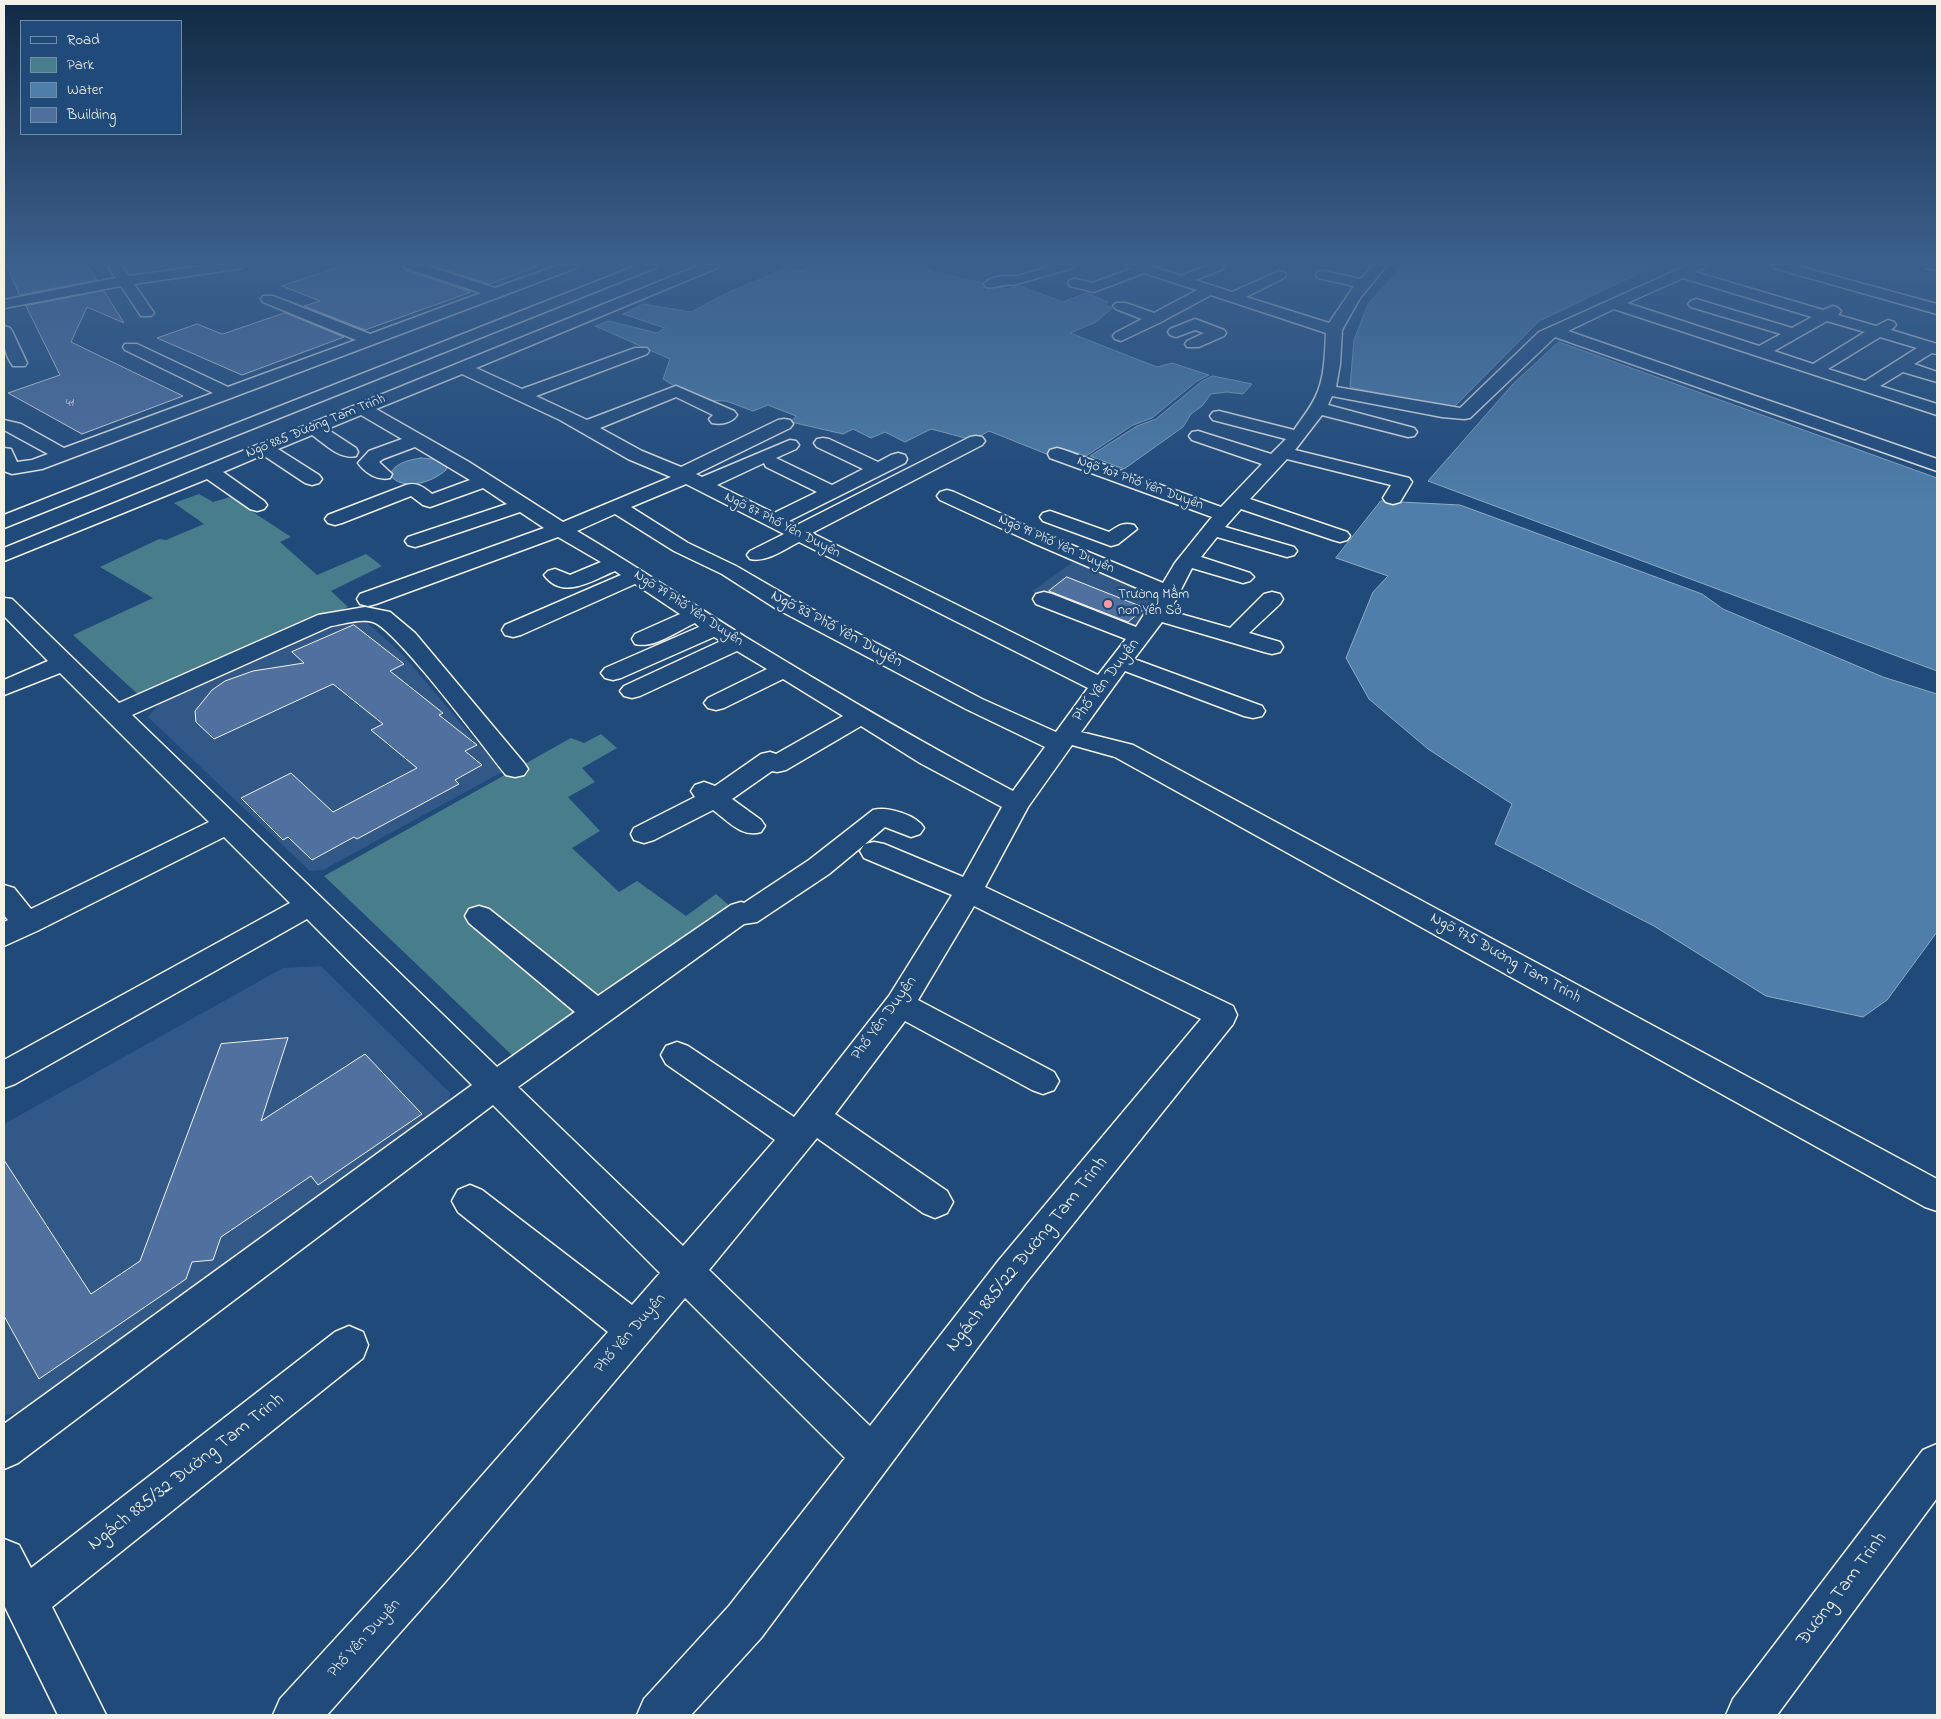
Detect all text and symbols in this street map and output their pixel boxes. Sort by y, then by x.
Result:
legend [20,20,182,135]
text: Road [67,29,100,51]
text: Park [67,54,94,76]
text: Water [67,79,103,101]
text: Building [67,104,116,126]
street label: Ngõ 885 Đường Tam Trinh [244,391,388,463]
house number: 41 [66,397,74,411]
street label: Ngõ 107 Phố Yên Duyên [1074,453,1206,515]
street label: Ngõ 87 Phố Yên Duyên [721,489,843,563]
street label: Ngõ 99 Phố Yên Duyên [995,512,1117,578]
street label: Ngõ 79 Phố Yên Duyên [630,567,746,651]
street label: Ngõ 83 Phố Yên Duyên [767,587,905,673]
place label: Trường Mầm non Yên Sở [1118,588,1189,620]
marker: Trường Mầm non Yên Sở [1102,598,1114,610]
street label: Phố Yên Duyên [1069,636,1145,726]
street label: Ngõ 975 Đường Tam Trinh [1426,909,1584,1009]
street label: Phố Yên Duyên [848,973,922,1065]
street label: Ngách 885/22 Đường Tam Trinh [942,1153,1114,1357]
street label: Phố Yên Duyên [591,1290,671,1378]
street label: Ngách 885/32 Đường Tam Trinh [84,1389,290,1557]
street label: Đường Tam Trinh [1793,1529,1893,1651]
street label: Phố Yên Duyên [325,1596,405,1682]

